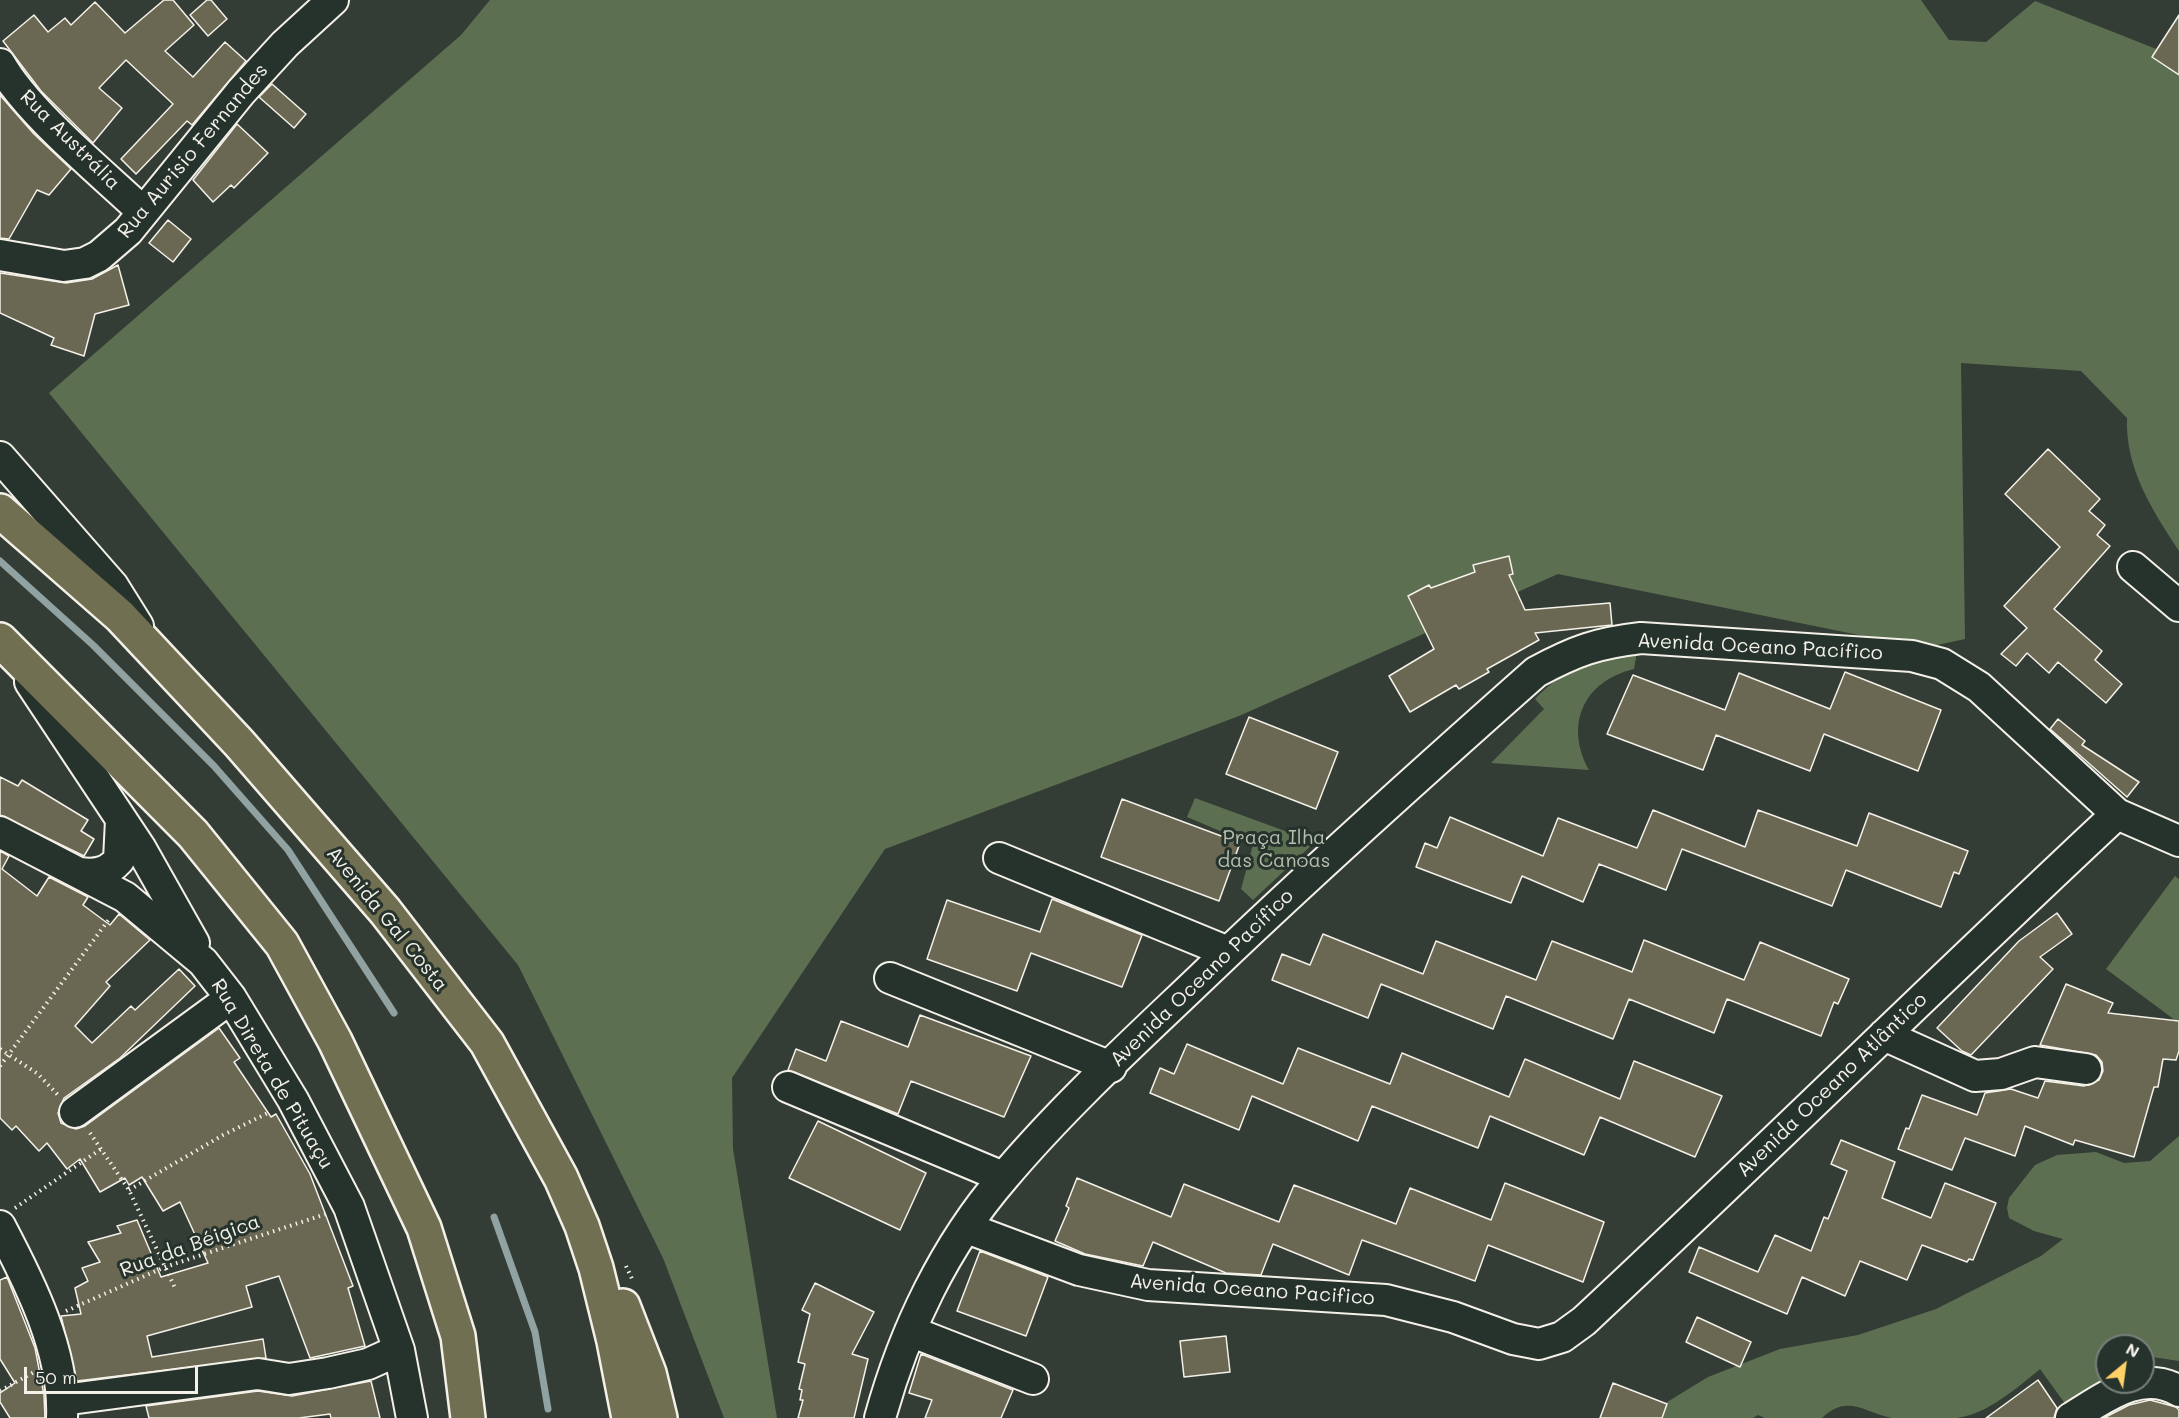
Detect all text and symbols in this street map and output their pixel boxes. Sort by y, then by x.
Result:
street label: Rua Aurisio Fernandes [113,59,273,243]
street label: Rua Austrália [15,85,125,195]
street label: Avenida Oceano Pacífico [1637,629,1883,665]
park label: Praça Ilha das Canoas [1217,826,1331,873]
street label: Avenida Gal Costa [321,842,453,996]
street label: Avenida Oceano Pacífico [1105,884,1299,1072]
street label: Rua Direta de Pituaçu [206,975,338,1173]
street label: Avenida Oceano Atlântico [1732,988,1932,1182]
street label: Rua da Béigica [117,1210,263,1282]
street label: Avenida Oceano Pacifico [1129,1269,1375,1311]
north arrow [2095,1334,2155,1394]
text: N [2123,1337,2143,1362]
scale bar [27,1355,201,1393]
text: 50 m [35,1365,77,1389]

